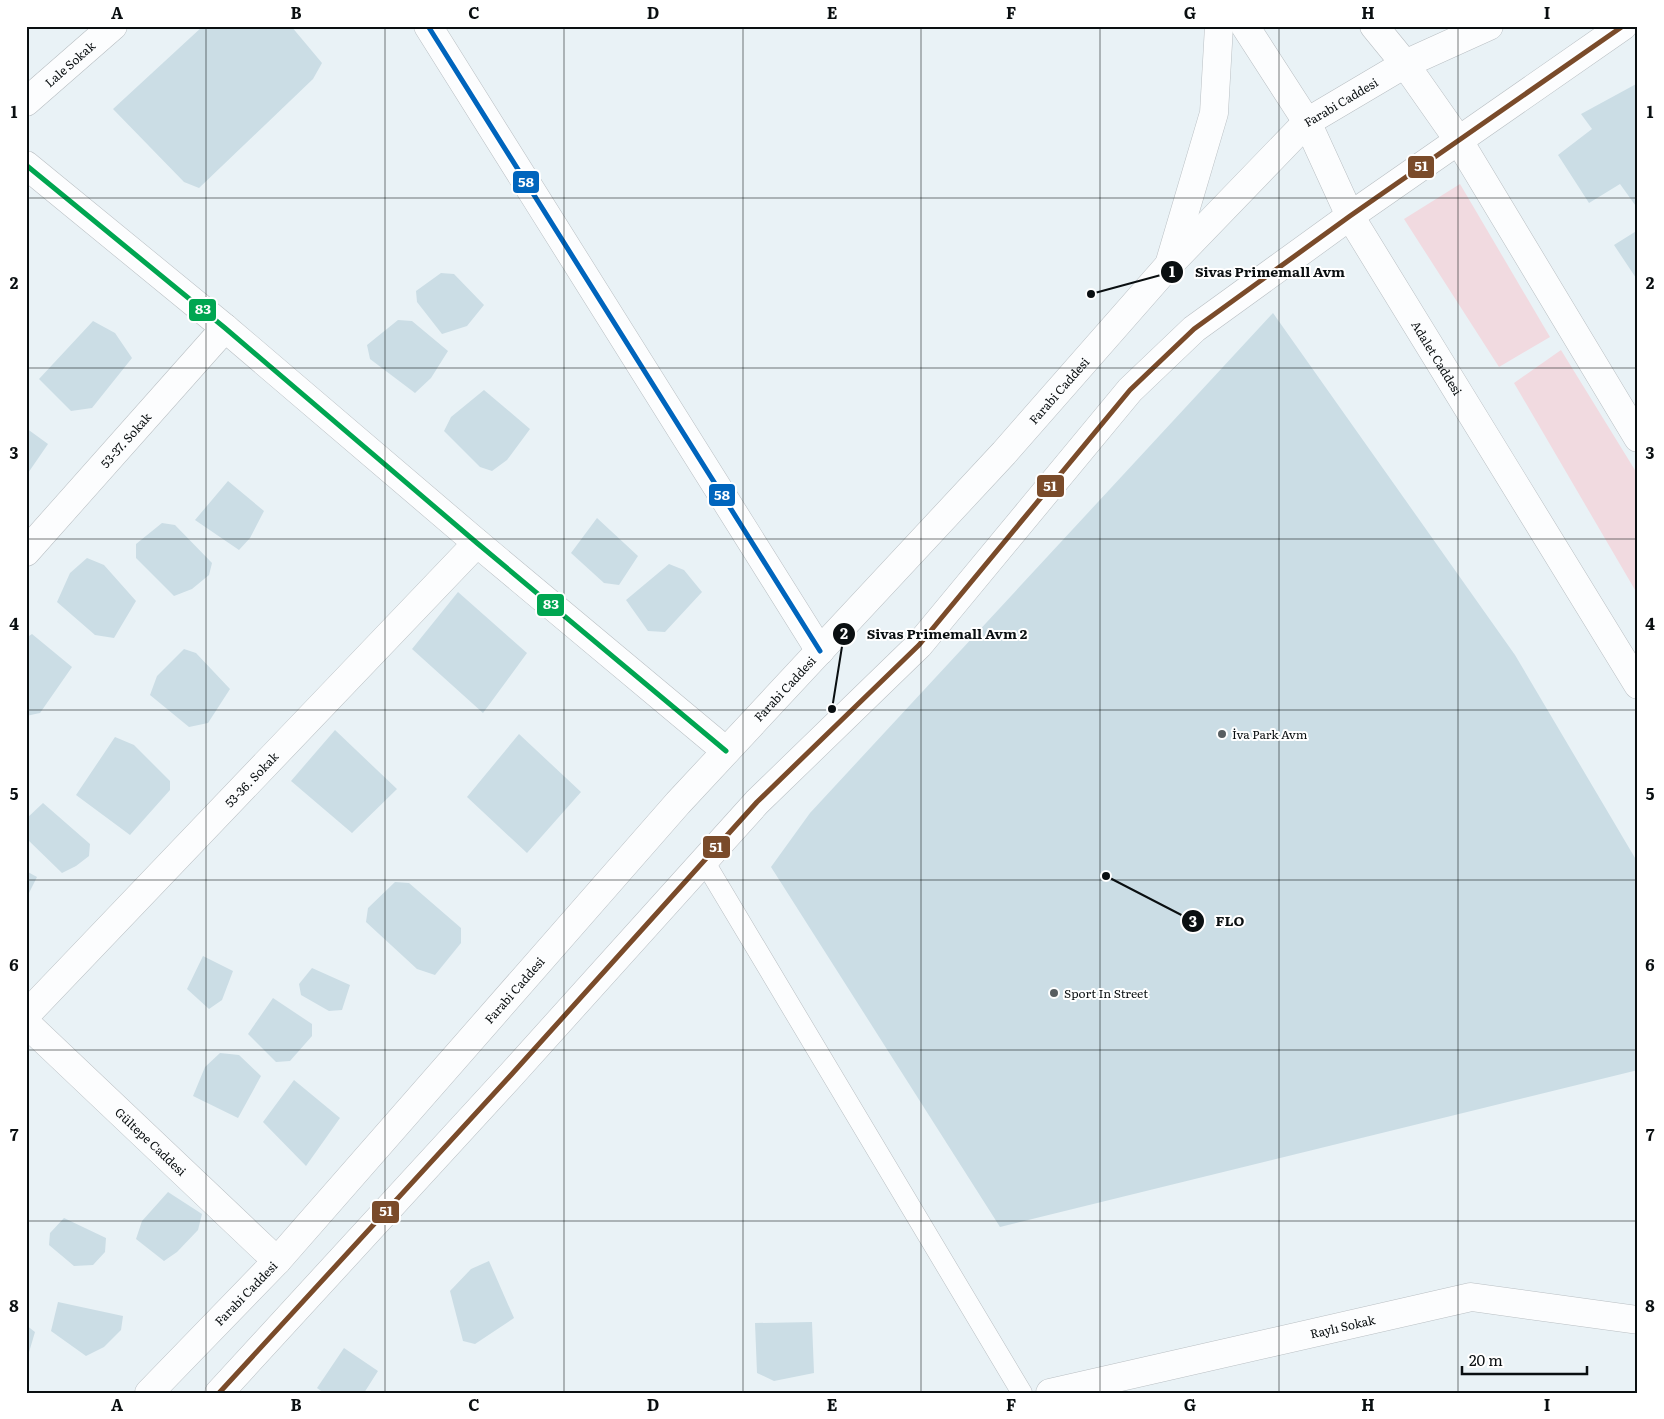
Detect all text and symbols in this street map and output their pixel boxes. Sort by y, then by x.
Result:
text: A [111,0,123,24]
text: B [290,0,302,24]
text: C [468,0,480,24]
text: D [647,0,659,24]
text: E [827,0,838,24]
text: F [1006,0,1016,24]
text: G [1184,0,1196,24]
text: H [1361,0,1375,24]
text: I [1544,0,1550,24]
street label: Lale Sokak [40,36,99,91]
street label: Farabi Caddesi [1300,73,1381,131]
text: 1 [11,99,18,123]
text: 1 [1647,99,1654,123]
line badge: 51 [1407,155,1435,179]
text: 51 [1414,155,1428,175]
line badge: 58 [512,170,540,194]
text: 58 [518,171,534,191]
callout: Sivas Primemall Avm [1160,257,1355,286]
text: 1 [1169,259,1175,282]
text: Sivas Primemall Avm [1195,261,1345,281]
text: 2 [10,270,19,294]
text: 2 [1646,270,1655,294]
line badge: 83 [188,298,217,322]
text: 83 [195,298,211,318]
street label: Adalet Caddesi [1407,317,1467,398]
street label: Farabi Caddesi [1025,353,1093,428]
street label: 53-37. Sokak [96,408,156,472]
text: 3 [10,440,19,464]
text: 3 [1646,440,1655,464]
line badge: 51 [1036,474,1065,498]
text: 51 [1043,475,1057,495]
line badge: 58 [708,483,736,507]
text: 58 [714,484,730,504]
line badge: 83 [536,593,565,617]
text: 83 [543,593,559,613]
text: 4 [9,611,19,635]
text: 4 [1645,611,1655,635]
callout: Sivas Primemall Avm 2 [832,619,1037,648]
text: 2 [840,621,848,644]
text: Sivas Primemall Avm 2 [867,623,1028,643]
street label: Farabi Caddesi [750,652,820,725]
place label: İva Park Avm [1232,725,1308,743]
marker: İva Park Avm [1216,728,1228,740]
street label: 53-36. Sokak [220,747,283,811]
text: 5 [10,781,19,805]
text: 5 [1646,781,1655,805]
line badge: 51 [702,835,731,859]
text: 51 [709,836,723,856]
callout: FLO [1181,907,1255,936]
text: 3 [1189,909,1197,932]
text: FLO [1216,910,1245,930]
text: 6 [9,952,19,976]
text: 6 [1645,952,1655,976]
street label: Farabi Caddesi [480,953,548,1027]
place label: Sport In Street [1064,984,1148,1002]
marker: Sport In Street [1048,987,1060,999]
street label: Gültepe Caddesi [111,1103,190,1180]
text: 7 [10,1122,19,1146]
text: 7 [1646,1122,1655,1146]
line badge: 51 [371,1200,400,1224]
text: 51 [379,1200,393,1220]
street label: Farabi Caddesi [210,1257,281,1329]
text: 8 [9,1293,19,1317]
text: 8 [1645,1293,1655,1317]
street label: Raylı Sokak [1308,1310,1378,1342]
scale bar [1462,1344,1586,1376]
text: 20 m [1469,1348,1503,1371]
text: A [111,1392,123,1416]
text: B [290,1392,302,1416]
text: C [468,1392,480,1416]
text: D [647,1392,659,1416]
text: E [827,1392,838,1416]
text: F [1006,1392,1016,1416]
text: G [1184,1392,1196,1416]
text: H [1361,1392,1375,1416]
text: I [1544,1392,1550,1416]

